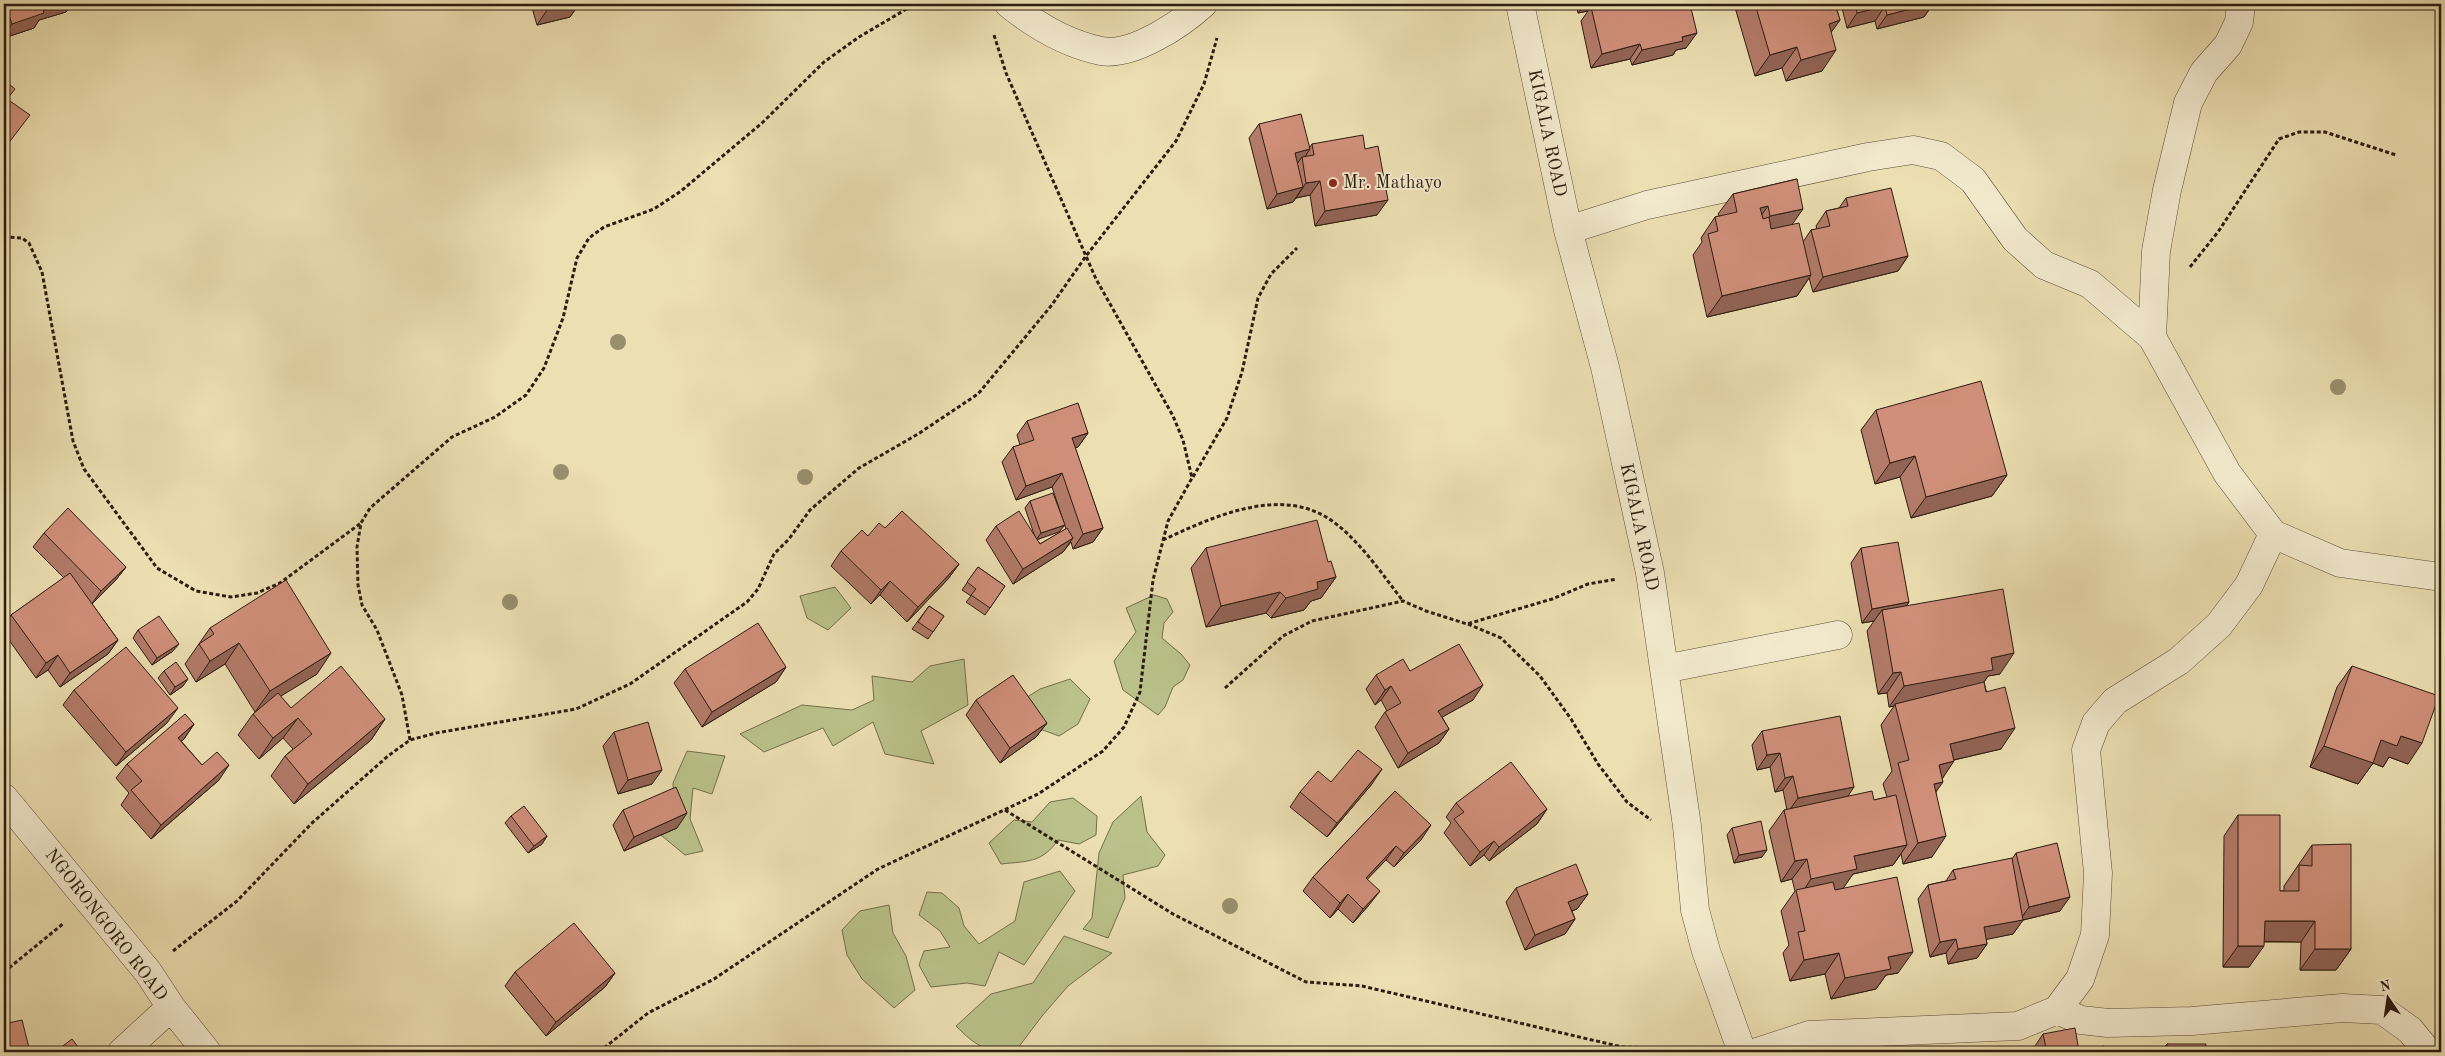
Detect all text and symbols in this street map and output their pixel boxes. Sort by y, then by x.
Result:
street label: KIGALA ROAD [1525,68,1569,198]
place label: Mr. Mathayo [1343,174,1442,192]
marker: Mr. Mathayo [1327,177,1339,189]
street label: KIGALA ROAD [1617,462,1661,592]
street label: NGORONGORO ROAD [41,846,171,1004]
north arrow [2362,974,2412,1024]
text: N [2379,978,2392,994]

